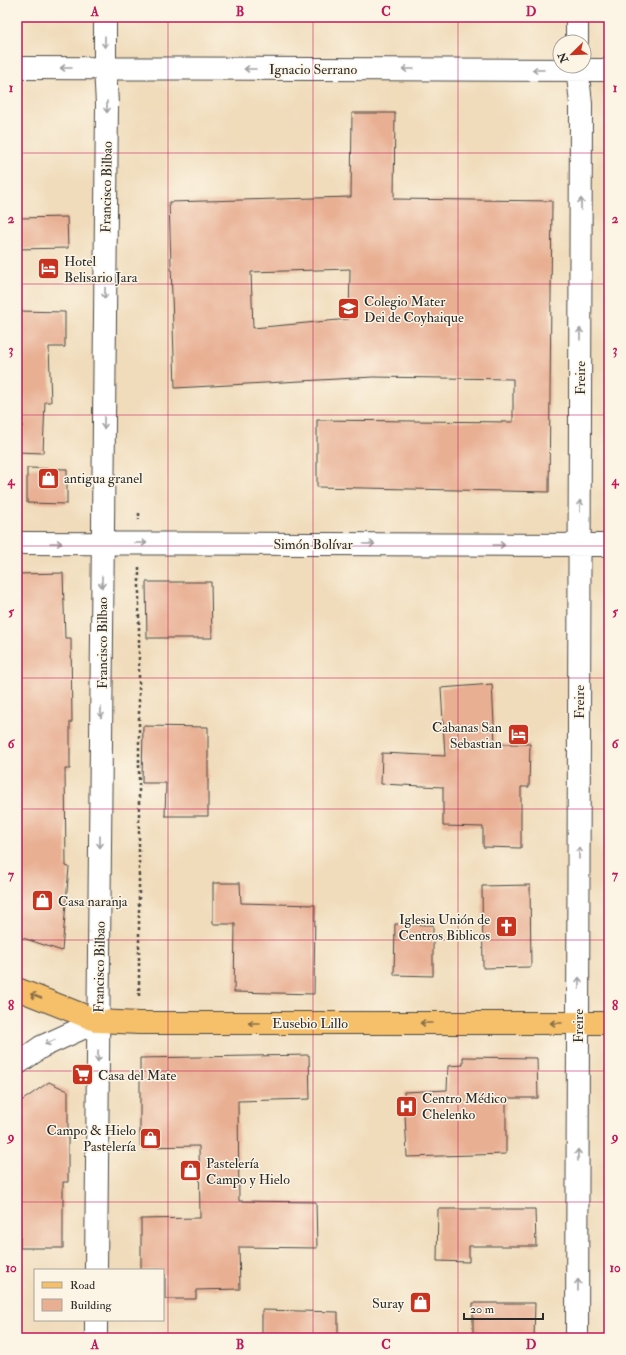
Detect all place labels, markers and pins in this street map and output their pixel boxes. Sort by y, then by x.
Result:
place label: Hotel Belisario Jara [64,253,138,286]
hotel icon: Hotel Belisario Jara [35,256,61,282]
place label: Colegio Mater Dei de Coyhaique [364,293,464,327]
school or university icon: Colegio Mater Dei de Coyhaique [335,296,361,322]
shop icon: antigua granel [36,465,62,491]
place label: antigua granel [64,470,143,487]
place label: Cabanas San Sebastian [432,719,502,752]
hotel icon: Cabanas San Sebastian [505,722,531,748]
shop icon: Casa naranja [29,888,55,914]
place label: Casa naranja [58,893,128,910]
place label: Iglesia Unión de Centros Biblicos [399,911,490,944]
church icon: Iglesia Unión de Centros Biblicos [493,914,519,940]
supermarket icon: Casa del Mate [70,1062,96,1088]
place label: Casa del Mate [98,1067,176,1084]
place label: Centro Médico Chelenko [422,1090,507,1123]
hospital icon: Centro Médico Chelenko [393,1093,419,1119]
place label: Campo & Hielo Pastelería [47,1122,136,1155]
shop icon: Campo & Hielo Pastelería [138,1125,164,1151]
place label: Pastelería Campo y Hielo [206,1155,290,1189]
shop icon: Pastelería Campo y Hielo [177,1158,203,1184]
shop icon: Suray [407,1290,433,1316]
place label: Suray [372,1295,405,1313]

